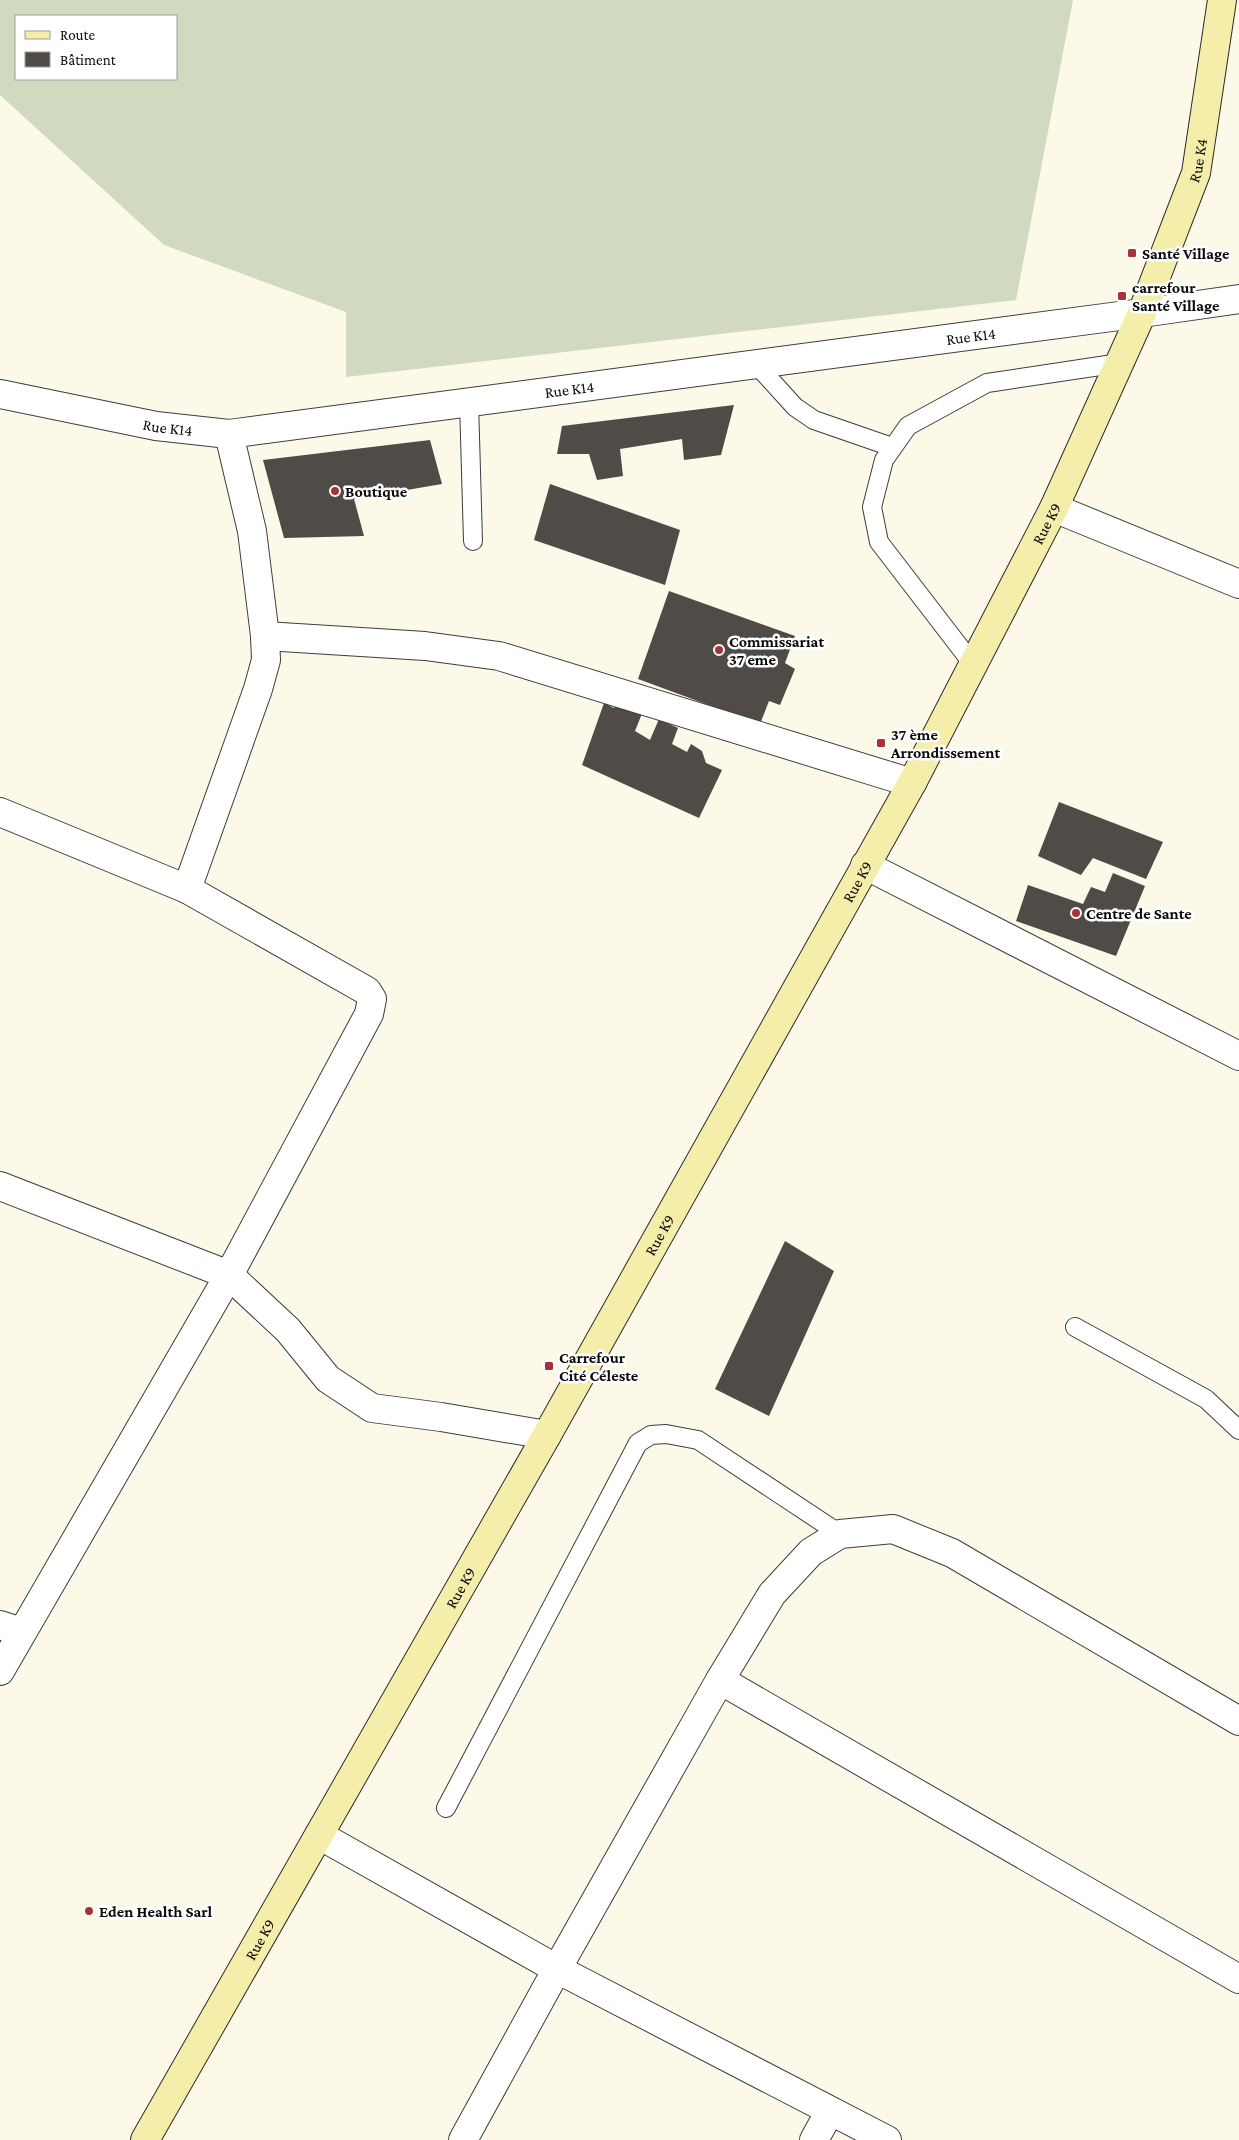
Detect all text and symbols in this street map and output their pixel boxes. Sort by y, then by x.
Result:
legend [15,15,178,80]
text: Route [60,27,95,43]
text: Bâtiment [60,52,117,68]
street label: Rue K4 [1185,137,1210,185]
place label: Santé Village [1142,245,1230,262]
marker: Santé Village [1126,247,1138,259]
place label: carrefour Santé Village [1132,279,1220,314]
marker: carrefour Santé Village [1116,290,1128,302]
street label: Rue K14 [945,324,997,347]
street label: Rue K14 [544,377,595,401]
street label: Rue K14 [141,415,193,438]
place label: Boutique [345,483,408,500]
marker: Boutique [329,485,341,497]
street label: Rue K9 [1028,500,1064,547]
place label: Commissariat 37 eme [729,633,824,668]
marker: Commissariat 37 eme [713,644,725,656]
place label: 37 ème Arrondissement [890,726,1000,761]
marker: 37 ème Arrondissement [875,737,887,749]
street label: Rue K9 [839,858,875,905]
place label: Centre de Sante [1086,905,1192,922]
marker: Centre de Sante [1070,907,1082,919]
street label: Rue K9 [641,1211,677,1258]
place label: Carrefour Cité Céleste [559,1349,639,1384]
marker: Carrefour Cité Céleste [543,1360,555,1372]
street label: Rue K9 [442,1564,478,1611]
place label: Eden Health Sarl [99,1903,212,1920]
marker: Eden Health Sarl [83,1905,95,1917]
street label: Rue K9 [241,1916,278,1963]

